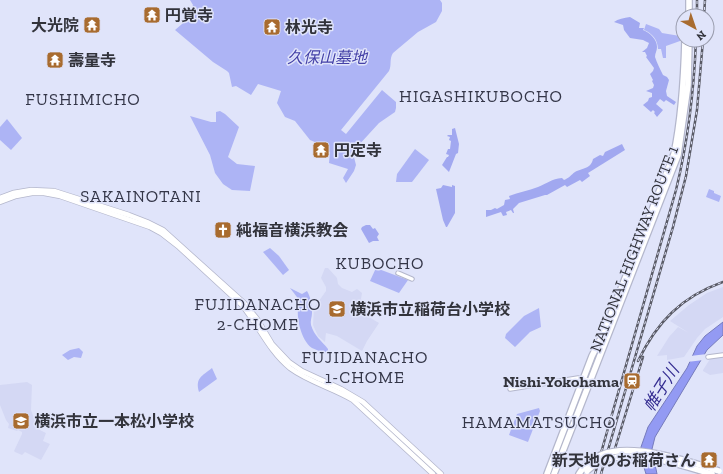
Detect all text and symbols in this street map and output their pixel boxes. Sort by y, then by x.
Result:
temple icon: 円覚寺 [142,5,162,25]
place label: 円覚寺 [165,6,213,25]
north arrow [675,8,715,48]
temple icon: 大光院 [82,15,102,35]
place label: 大光院 [31,16,79,35]
temple icon: 林光寺 [262,17,282,37]
place label: 林光寺 [285,18,333,37]
text: N [693,28,708,43]
park label: 久保山墓地 [287,48,369,67]
temple icon: 壽量寺 [45,50,65,70]
place label: 壽量寺 [68,51,116,70]
district label: HIGASHIKUBOCHO [399,86,563,106]
district label: FUSHIMICHO [25,89,141,109]
temple icon: 円定寺 [311,140,331,160]
place label: 円定寺 [334,141,382,160]
street label: NATIONAL HIGHWAY ROUTE 1 [586,143,682,355]
district label: SAKAINOTANI [80,186,202,206]
church icon: 純福音横浜教会 [213,220,233,240]
place label: 純福音横浜教会 [236,221,348,240]
district label: KUBOCHO [336,253,424,273]
district label: FUJIDANACHO 2-CHOME [195,294,321,334]
school or university icon: 横浜市立稲荷台小学校 [327,299,347,319]
place label: 横浜市立稲荷台小学校 [350,300,510,319]
district label: FUJIDANACHO 1-CHOME [302,347,428,387]
water label: 帷子川 [639,359,684,415]
station icon: Nishi-Yokohama [622,371,642,391]
place label: Nishi-Yokohama [503,372,619,391]
school or university icon: 横浜市立一本松小学校 [11,411,31,431]
place label: 横浜市立一本松小学校 [34,412,194,431]
district label: HAMAMATSUCHO [462,412,616,432]
temple icon: 新天地のお稲荷さん [699,450,719,470]
place label: 新天地のお稲荷さん [552,451,696,470]

